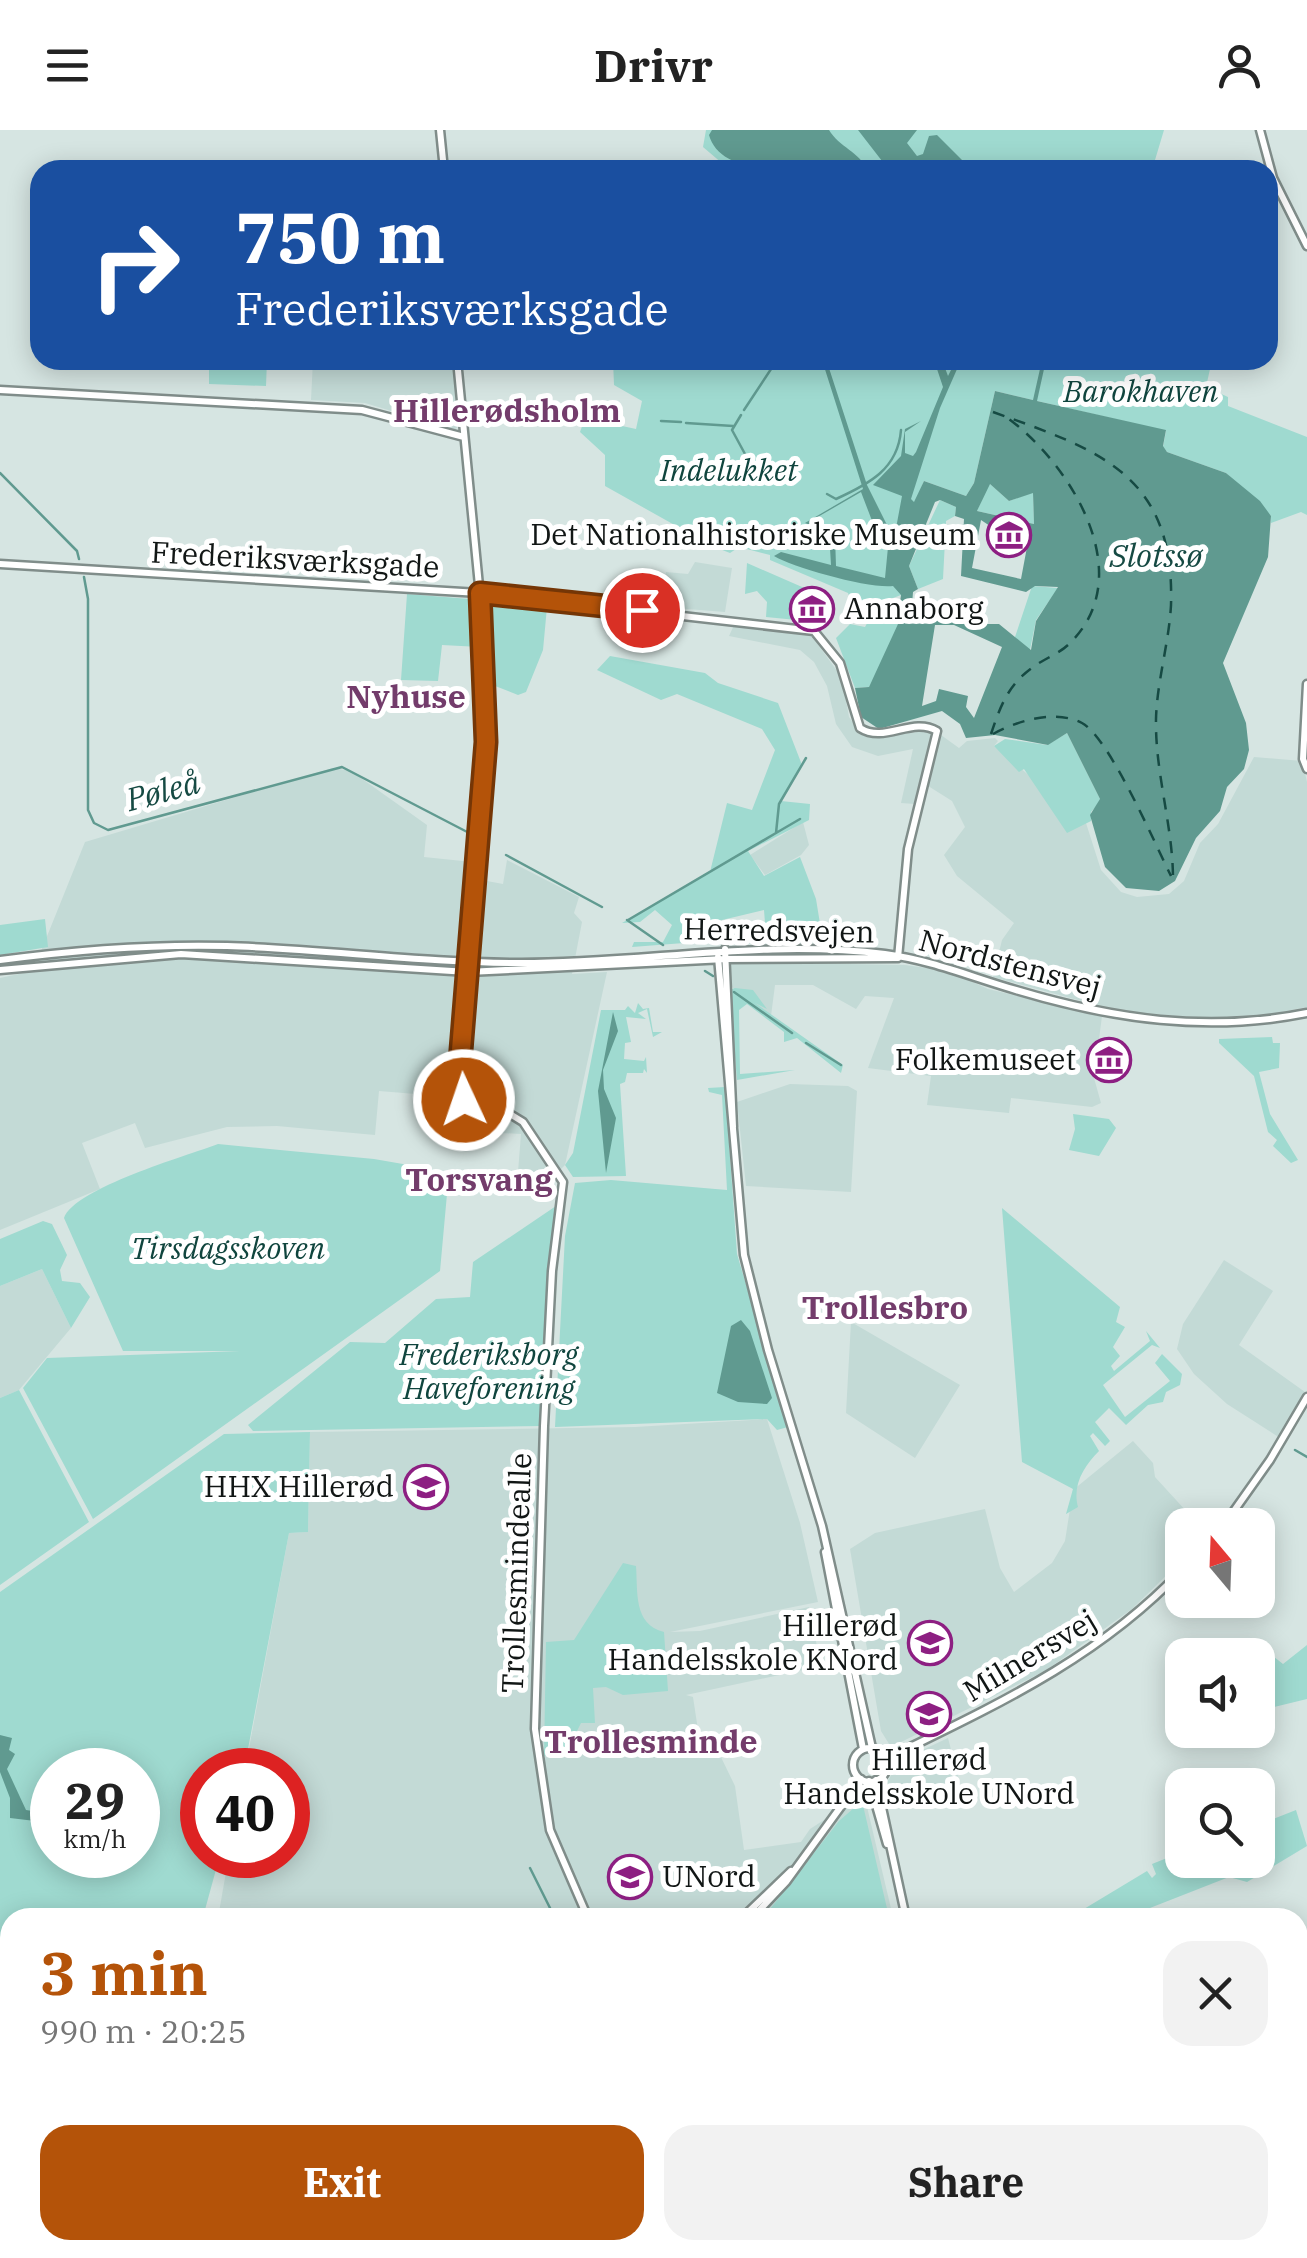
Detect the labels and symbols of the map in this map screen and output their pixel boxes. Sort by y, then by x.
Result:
park label: Barokhaven [1063,371,1218,410]
district label: Hillerødsholm [393,389,621,431]
park label: Indelukket [659,450,799,489]
museum icon: Det Nationalhistoriske Museum [986,512,1032,558]
place label: Det Nationalhistoriske Museum [530,514,976,553]
street label: Frederiksværksgade [150,531,440,586]
water label: Slotssø [1109,534,1204,576]
pin [600,568,685,653]
museum icon: Annaborg [789,586,835,632]
place label: Annaborg [844,588,984,627]
district label: Nyhuse [346,675,466,717]
water label: Pøleå [120,760,205,820]
street label: Herredsvejen [683,908,875,951]
street label: Nordstensvej [915,919,1106,1006]
museum icon: Folkemuseet [1086,1037,1132,1083]
place label: Folkemuseet [895,1039,1076,1078]
position arrow [412,1048,516,1152]
district label: Torsvang [405,1158,553,1200]
park label: Tirsdagsskoven [131,1228,325,1267]
district label: Trollesbro [802,1286,968,1328]
park label: Frederiksborg Haveforening [399,1334,579,1407]
street label: Trollesmindealle [492,1452,539,1694]
school or university icon: HHX Hillerød [403,1464,449,1510]
place label: HHX Hillerød [204,1466,394,1505]
north arrow [1165,1508,1275,1618]
street label: Milnersvej [956,1600,1103,1710]
place label: Hillerød Handelsskole KNord [608,1605,898,1678]
school or university icon: Hillerød Handelsskole KNord [907,1620,953,1666]
school or university icon: Hillerød Handelsskole UNord [906,1691,952,1737]
district label: Trollesminde [544,1720,758,1762]
place label: Hillerød Handelsskole UNord [783,1739,1075,1812]
speed limit sign: 40 [180,1748,310,1878]
school or university icon: UNord [607,1854,653,1900]
place label: UNord [662,1856,756,1895]

